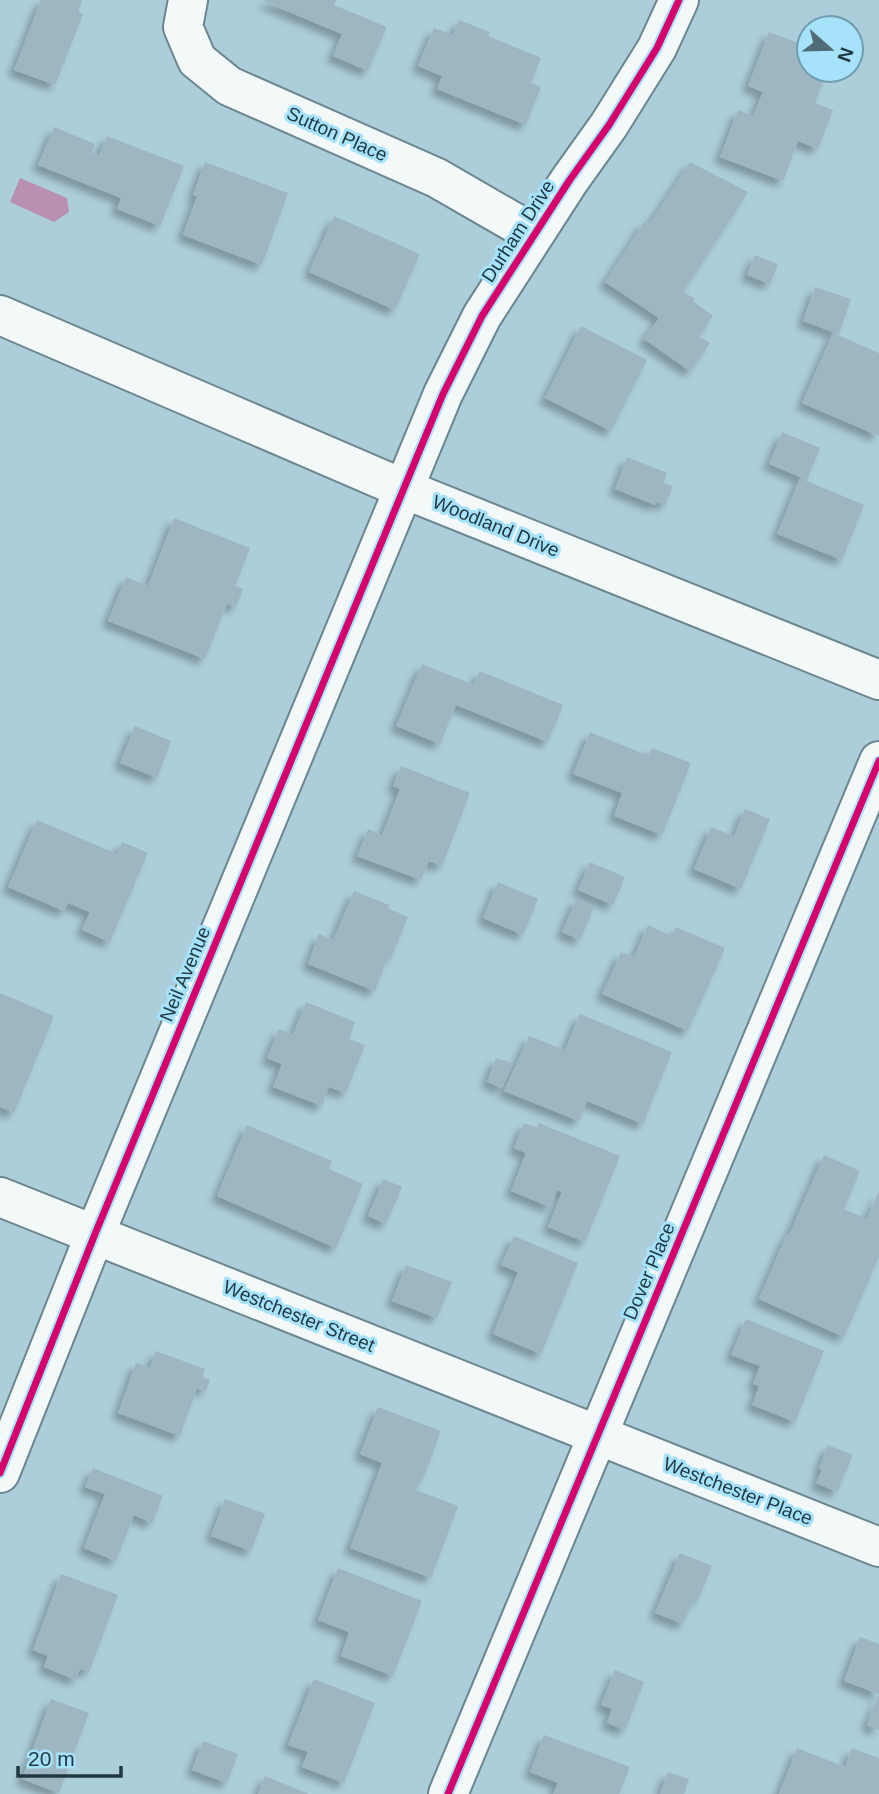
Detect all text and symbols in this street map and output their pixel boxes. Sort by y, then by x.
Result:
north arrow [795,14,865,84]
text: N [833,45,858,65]
street label: Sutton Place [284,102,390,166]
street label: Durham Drive [477,176,559,286]
street label: Woodland Drive [430,491,562,561]
street label: Neil Avenue [156,923,214,1025]
street label: Dover Place [619,1219,679,1323]
street label: Westchester Street [220,1276,378,1356]
street label: Westchester Place [660,1453,816,1529]
scale bar [18,1734,121,1778]
text: 20 m [28,1747,75,1770]

